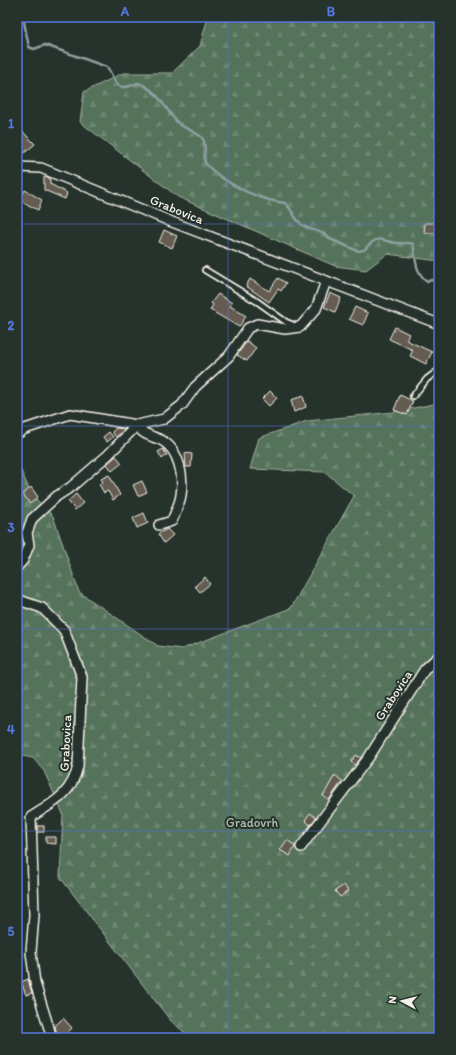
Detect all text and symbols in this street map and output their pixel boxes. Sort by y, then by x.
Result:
text: A [120,4,130,19]
text: B [327,4,336,19]
text: 1 [8,116,14,131]
street label: Grabovica [148,192,206,227]
text: 2 [8,318,15,333]
text: 3 [7,520,15,535]
street label: Grabovica [372,667,415,723]
street label: Grabovica [57,714,74,772]
text: 4 [7,722,15,737]
park label: Gradovrh [226,815,278,830]
text: 5 [8,924,15,939]
north arrow [382,981,422,1021]
text: N [386,995,399,1004]

